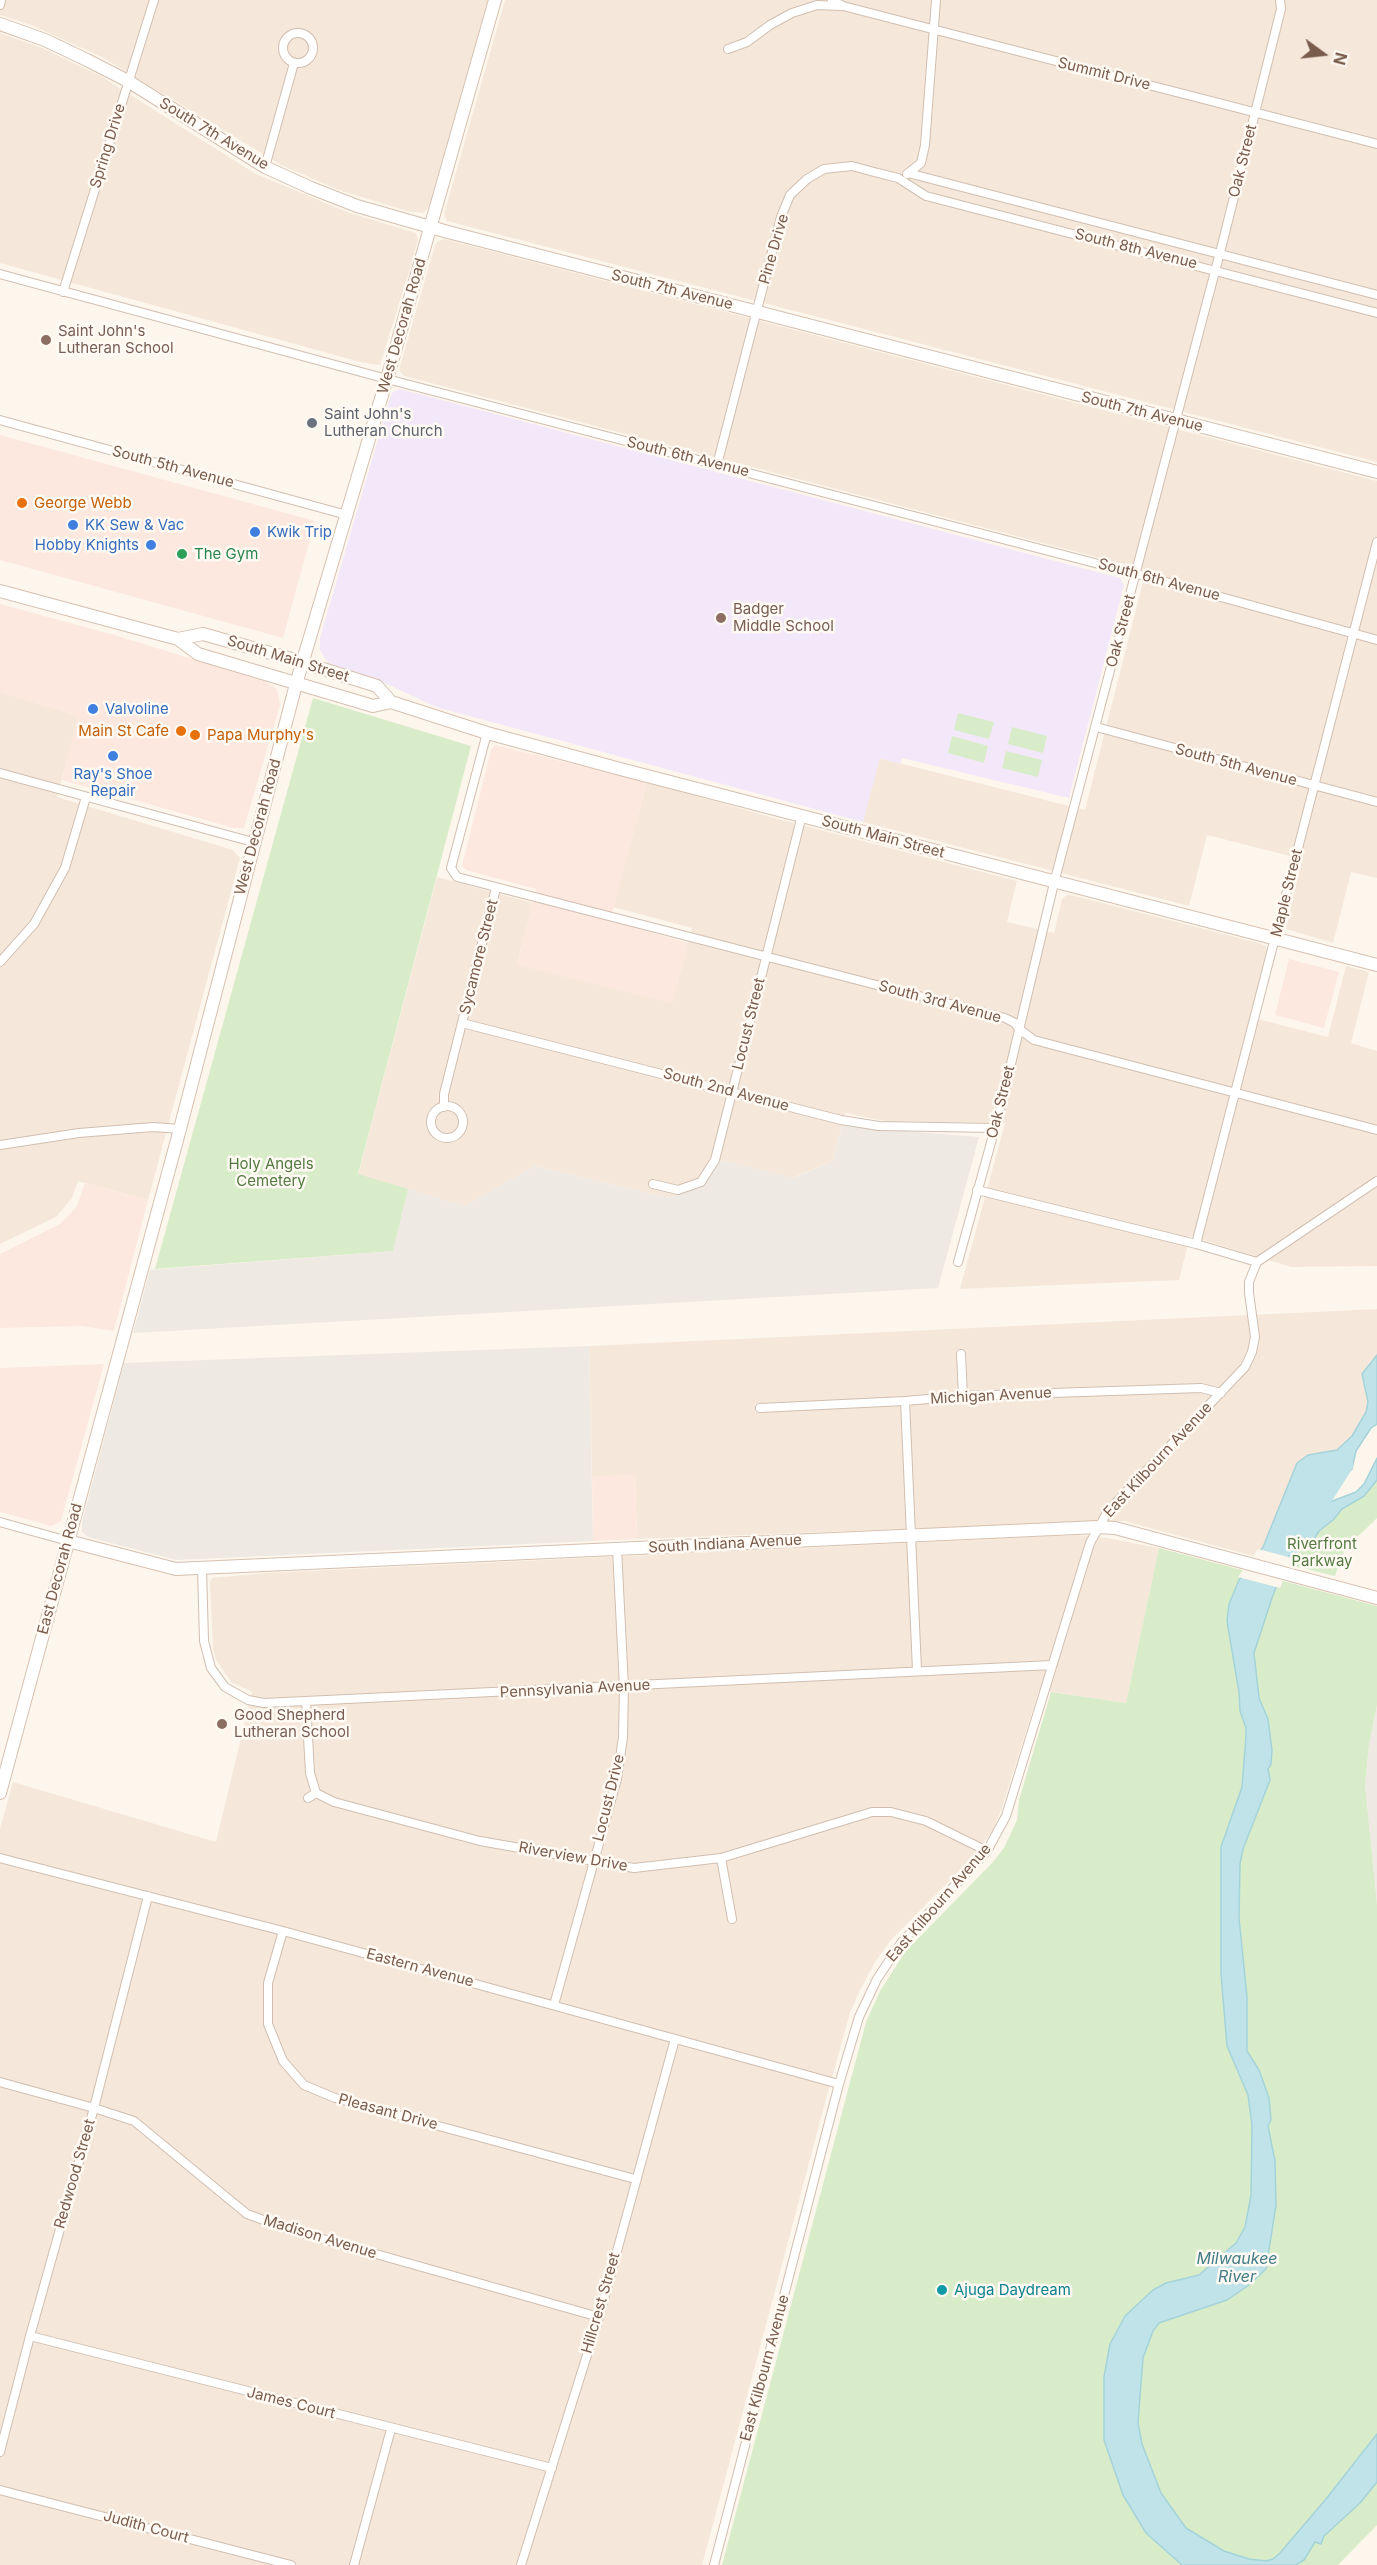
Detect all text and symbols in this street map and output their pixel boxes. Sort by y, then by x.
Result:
north arrow [1293,24,1353,84]
text: N [1329,50,1352,67]
street label: Summit Drive [1056,54,1152,94]
street label: South 7th Avenue [156,94,272,174]
street label: Spring Drive [87,101,129,191]
street label: Oak Street [1225,123,1261,199]
street label: Pine Drive [755,212,793,286]
street label: South 8th Avenue [1073,225,1199,273]
street label: West Decorah Road [374,256,430,396]
street label: South 7th Avenue [609,266,735,314]
place label: Saint John's Lutheran School [58,322,174,357]
marker: Saint John's Lutheran School [39,333,53,347]
street label: South 7th Avenue [1079,388,1205,436]
place label: Saint John's Lutheran Church [324,405,443,440]
marker: Saint John's Lutheran Church [305,416,319,430]
street label: South 6th Avenue [625,433,751,481]
street label: South 5th Avenue [110,442,236,492]
place label: George Webb [34,494,132,512]
marker: George Webb [15,496,29,510]
place label: KK Sew & Vac [85,516,184,534]
marker: KK Sew & Vac [66,518,80,532]
place label: Kwik Trip [267,523,332,541]
marker: Kwik Trip [248,525,262,539]
place label: Hobby Knights [35,536,139,554]
marker: Hobby Knights [144,538,158,552]
place label: The Gym [194,545,258,563]
marker: The Gym [175,547,189,561]
street label: South 6th Avenue [1096,555,1222,605]
street label: Oak Street [1103,593,1139,669]
place label: Badger Middle School [733,600,834,635]
marker: Badger Middle School [714,611,728,625]
street label: South Main Street [225,632,351,686]
place label: Valvoline [105,700,169,718]
marker: Valvoline [86,702,100,716]
place label: Main St Cafe [78,722,169,740]
marker: Main St Cafe [174,724,188,738]
place label: Papa Murphy's [207,726,314,744]
marker: Papa Murphy's [188,728,202,742]
street label: South 5th Avenue [1173,740,1299,790]
marker: Ray's Shoe Repair [106,749,120,763]
street label: West Decorah Road [231,757,285,897]
place label: Ray's Shoe Repair [73,765,153,800]
street label: South Main Street [820,812,946,862]
street label: Maple Street [1267,847,1307,939]
street label: Sycamore Street [456,898,502,1016]
street label: Locust Street [729,976,769,1072]
street label: South 3rd Avenue [877,977,1003,1027]
street label: Oak Street [983,1064,1019,1140]
street label: South 2nd Avenue [661,1065,791,1115]
park label: Holy Angels Cemetery [228,1155,314,1190]
street label: Michigan Avenue [930,1384,1052,1408]
street label: East Kilbourn Avenue [1100,1399,1216,1521]
street label: East Decorah Road [34,1501,86,1637]
street label: South Indiana Avenue [648,1531,802,1557]
park label: Riverfront Parkway [1287,1535,1357,1570]
street label: Pennsylvania Avenue [499,1676,651,1702]
place label: Good Shepherd Lutheran School [234,1706,350,1741]
marker: Good Shepherd Lutheran School [215,1717,229,1731]
street label: Locust Drive [589,1753,629,1843]
street label: Riverview Drive [517,1839,629,1875]
street label: East Kilbourn Avenue [883,1840,995,1966]
street label: Eastern Avenue [364,1945,476,1991]
street label: Pleasant Drive [336,2090,440,2134]
street label: Redwood Street [51,2117,99,2231]
street label: Madison Avenue [261,2211,379,2263]
water label: Milwaukee River [1196,2249,1278,2287]
street label: Hillcrest Street [578,2250,624,2356]
place label: Ajuga Daydream [954,2281,1071,2299]
marker: Ajuga Daydream [935,2283,949,2297]
street label: East Kilbourn Avenue [737,2293,793,2443]
street label: James Court [245,2383,337,2423]
street label: Judith Court [101,2507,191,2547]

